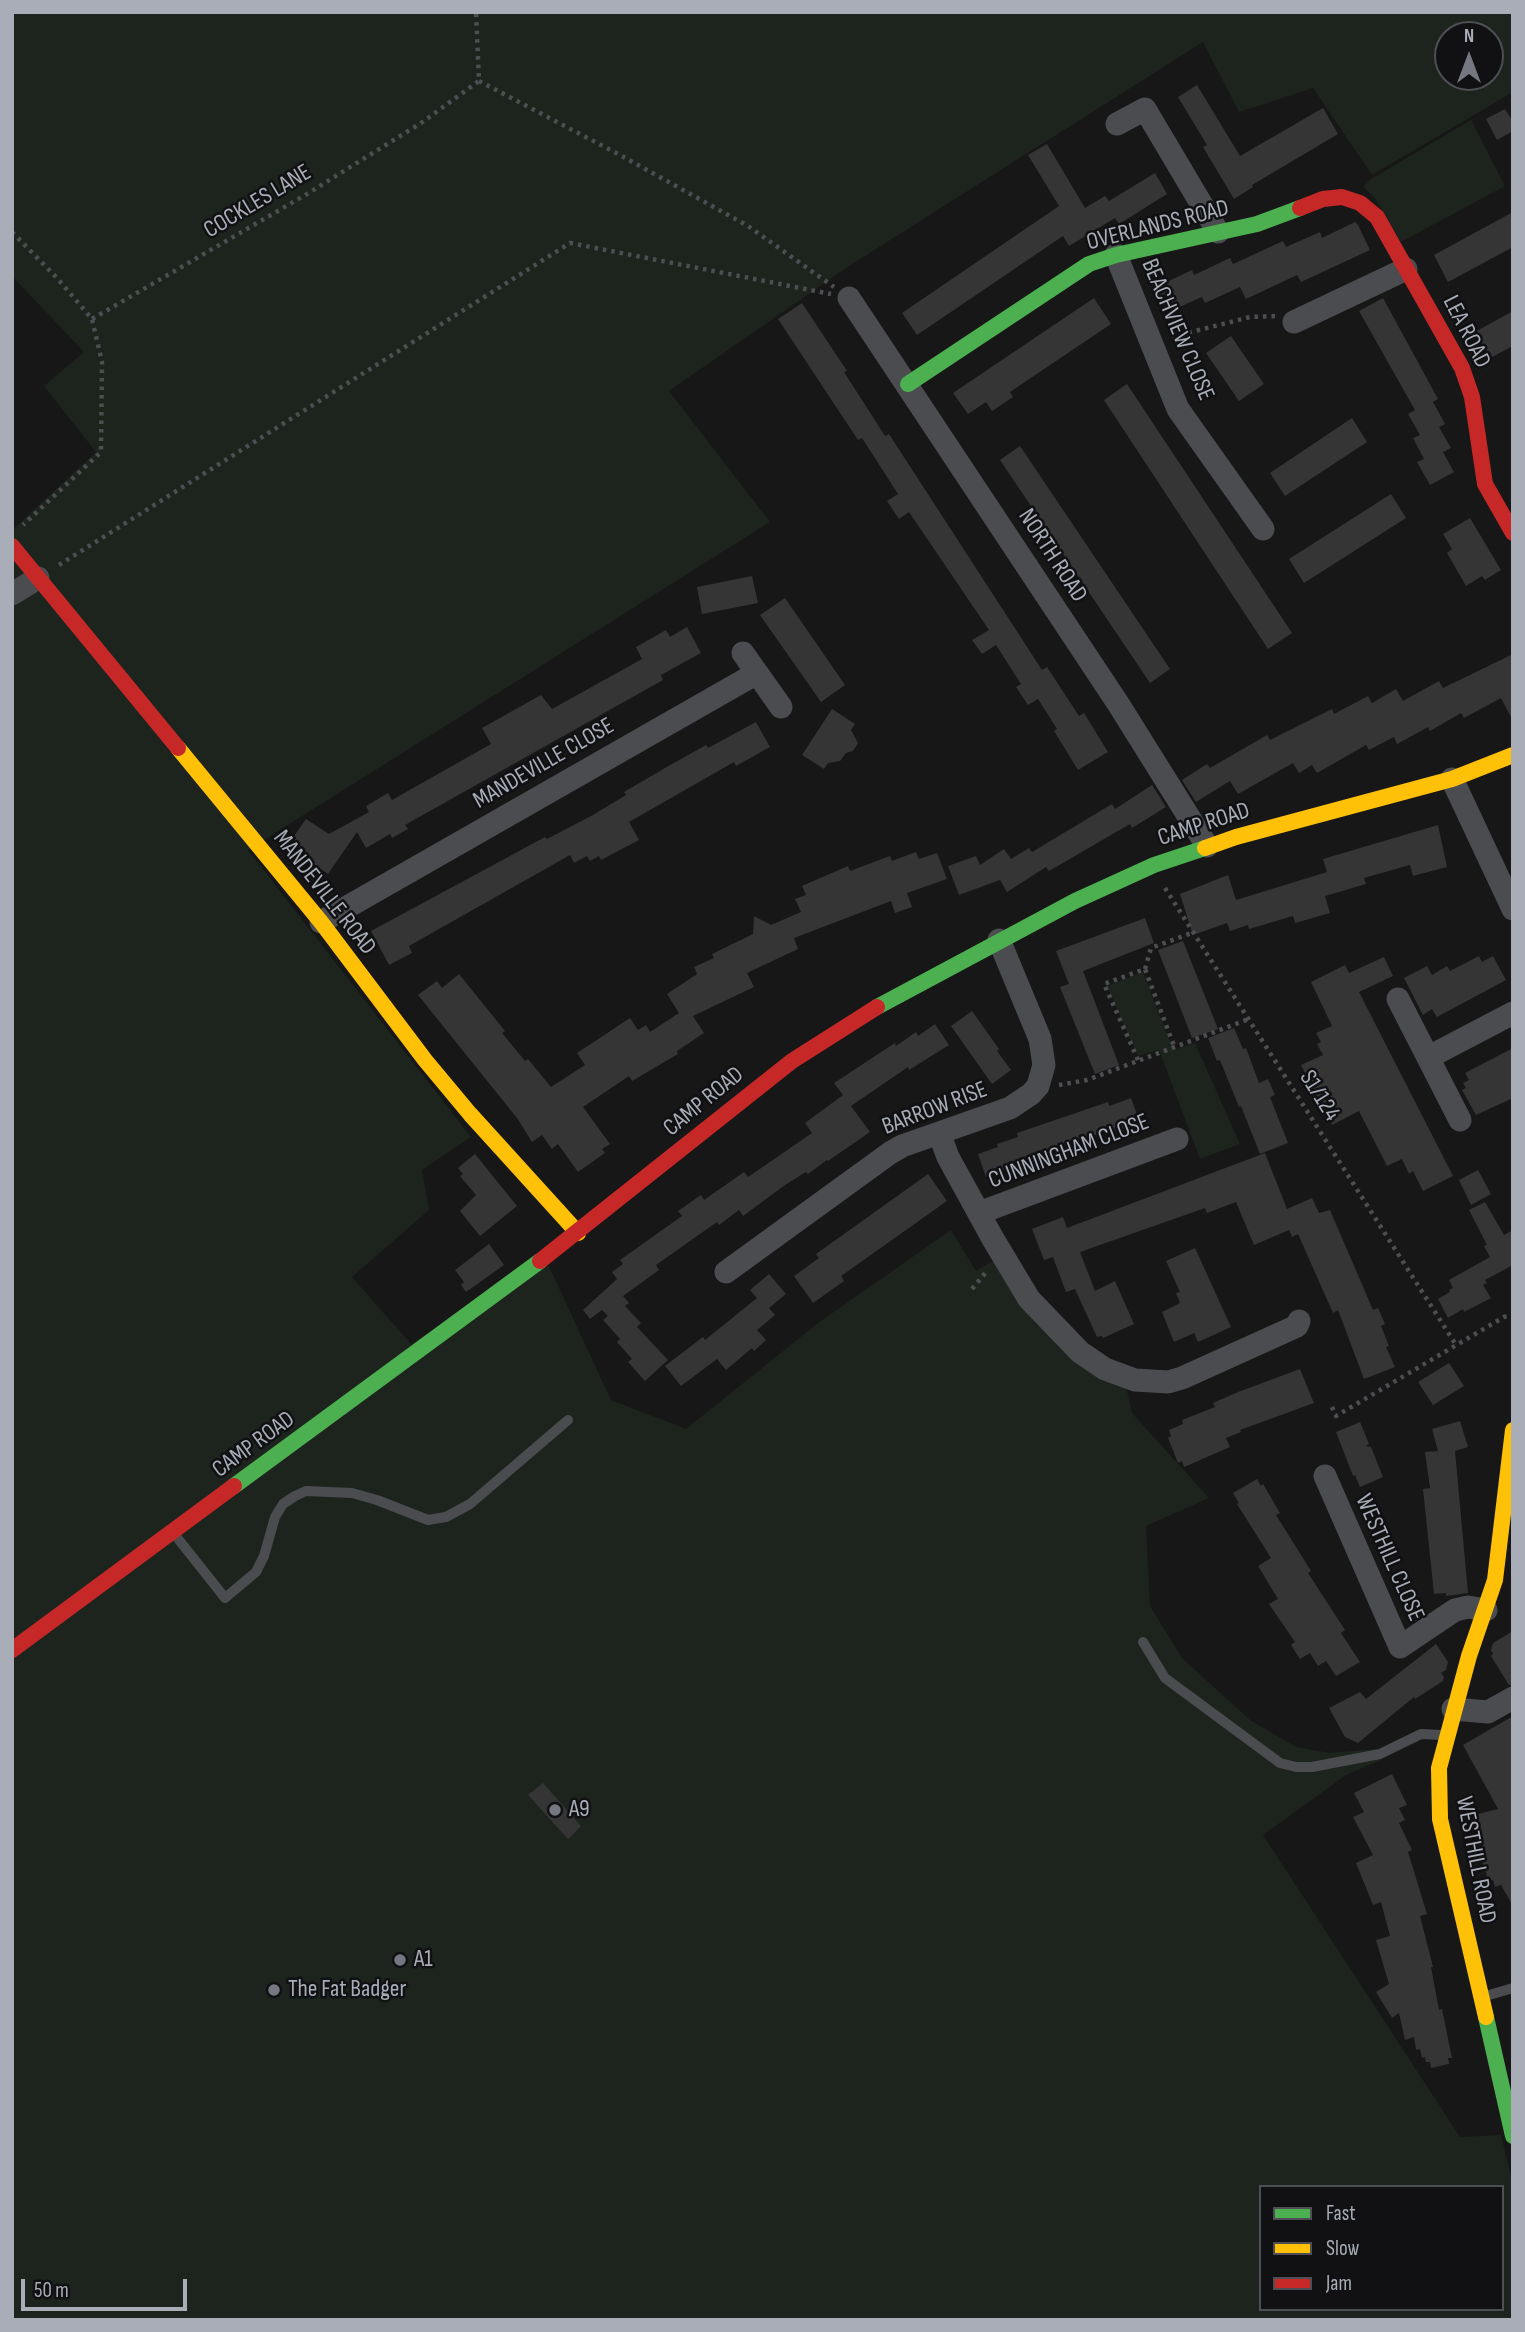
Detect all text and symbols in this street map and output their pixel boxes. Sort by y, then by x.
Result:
north arrow [1434,21,1504,91]
text: N [1464,25,1474,48]
street label: COCKLES LANE [199,159,317,245]
street label: OVERLANDS ROAD [1084,194,1232,258]
street label: BEACHVIEW CLOSE [1134,255,1220,405]
street label: LEA ROAD [1436,291,1496,373]
street label: NORTH ROAD [1011,504,1093,608]
street label: MANDEVILLE CLOSE [469,712,619,816]
street label: CAMP ROAD [1154,797,1254,853]
street label: MANDEVILLE ROAD [266,825,382,961]
street label: CAMP ROAD [658,1061,750,1143]
street label: S1/124 [1292,1065,1346,1127]
street label: BARROW RISE [878,1076,992,1142]
street label: CUNNINGHAM CLOSE [985,1108,1153,1196]
street label: CAMP ROAD [207,1405,301,1485]
street label: WESTHILL CLOSE [1348,1490,1430,1626]
street label: WESTHILL ROAD [1449,1794,1501,1926]
place label: A9 [569,1796,590,1824]
marker: A9 [547,1802,563,1818]
place label: A1 [414,1946,433,1974]
marker: A1 [392,1952,408,1968]
place label: The Fat Badger [288,1976,406,2004]
marker: The Fat Badger [266,1982,282,1998]
legend [1259,2185,1504,2311]
text: Fast [1326,2201,1356,2226]
text: Slow [1326,2236,1359,2261]
scale bar [24,2266,191,2310]
text: Jam [1326,2271,1352,2296]
text: 50 m [34,2278,69,2303]

